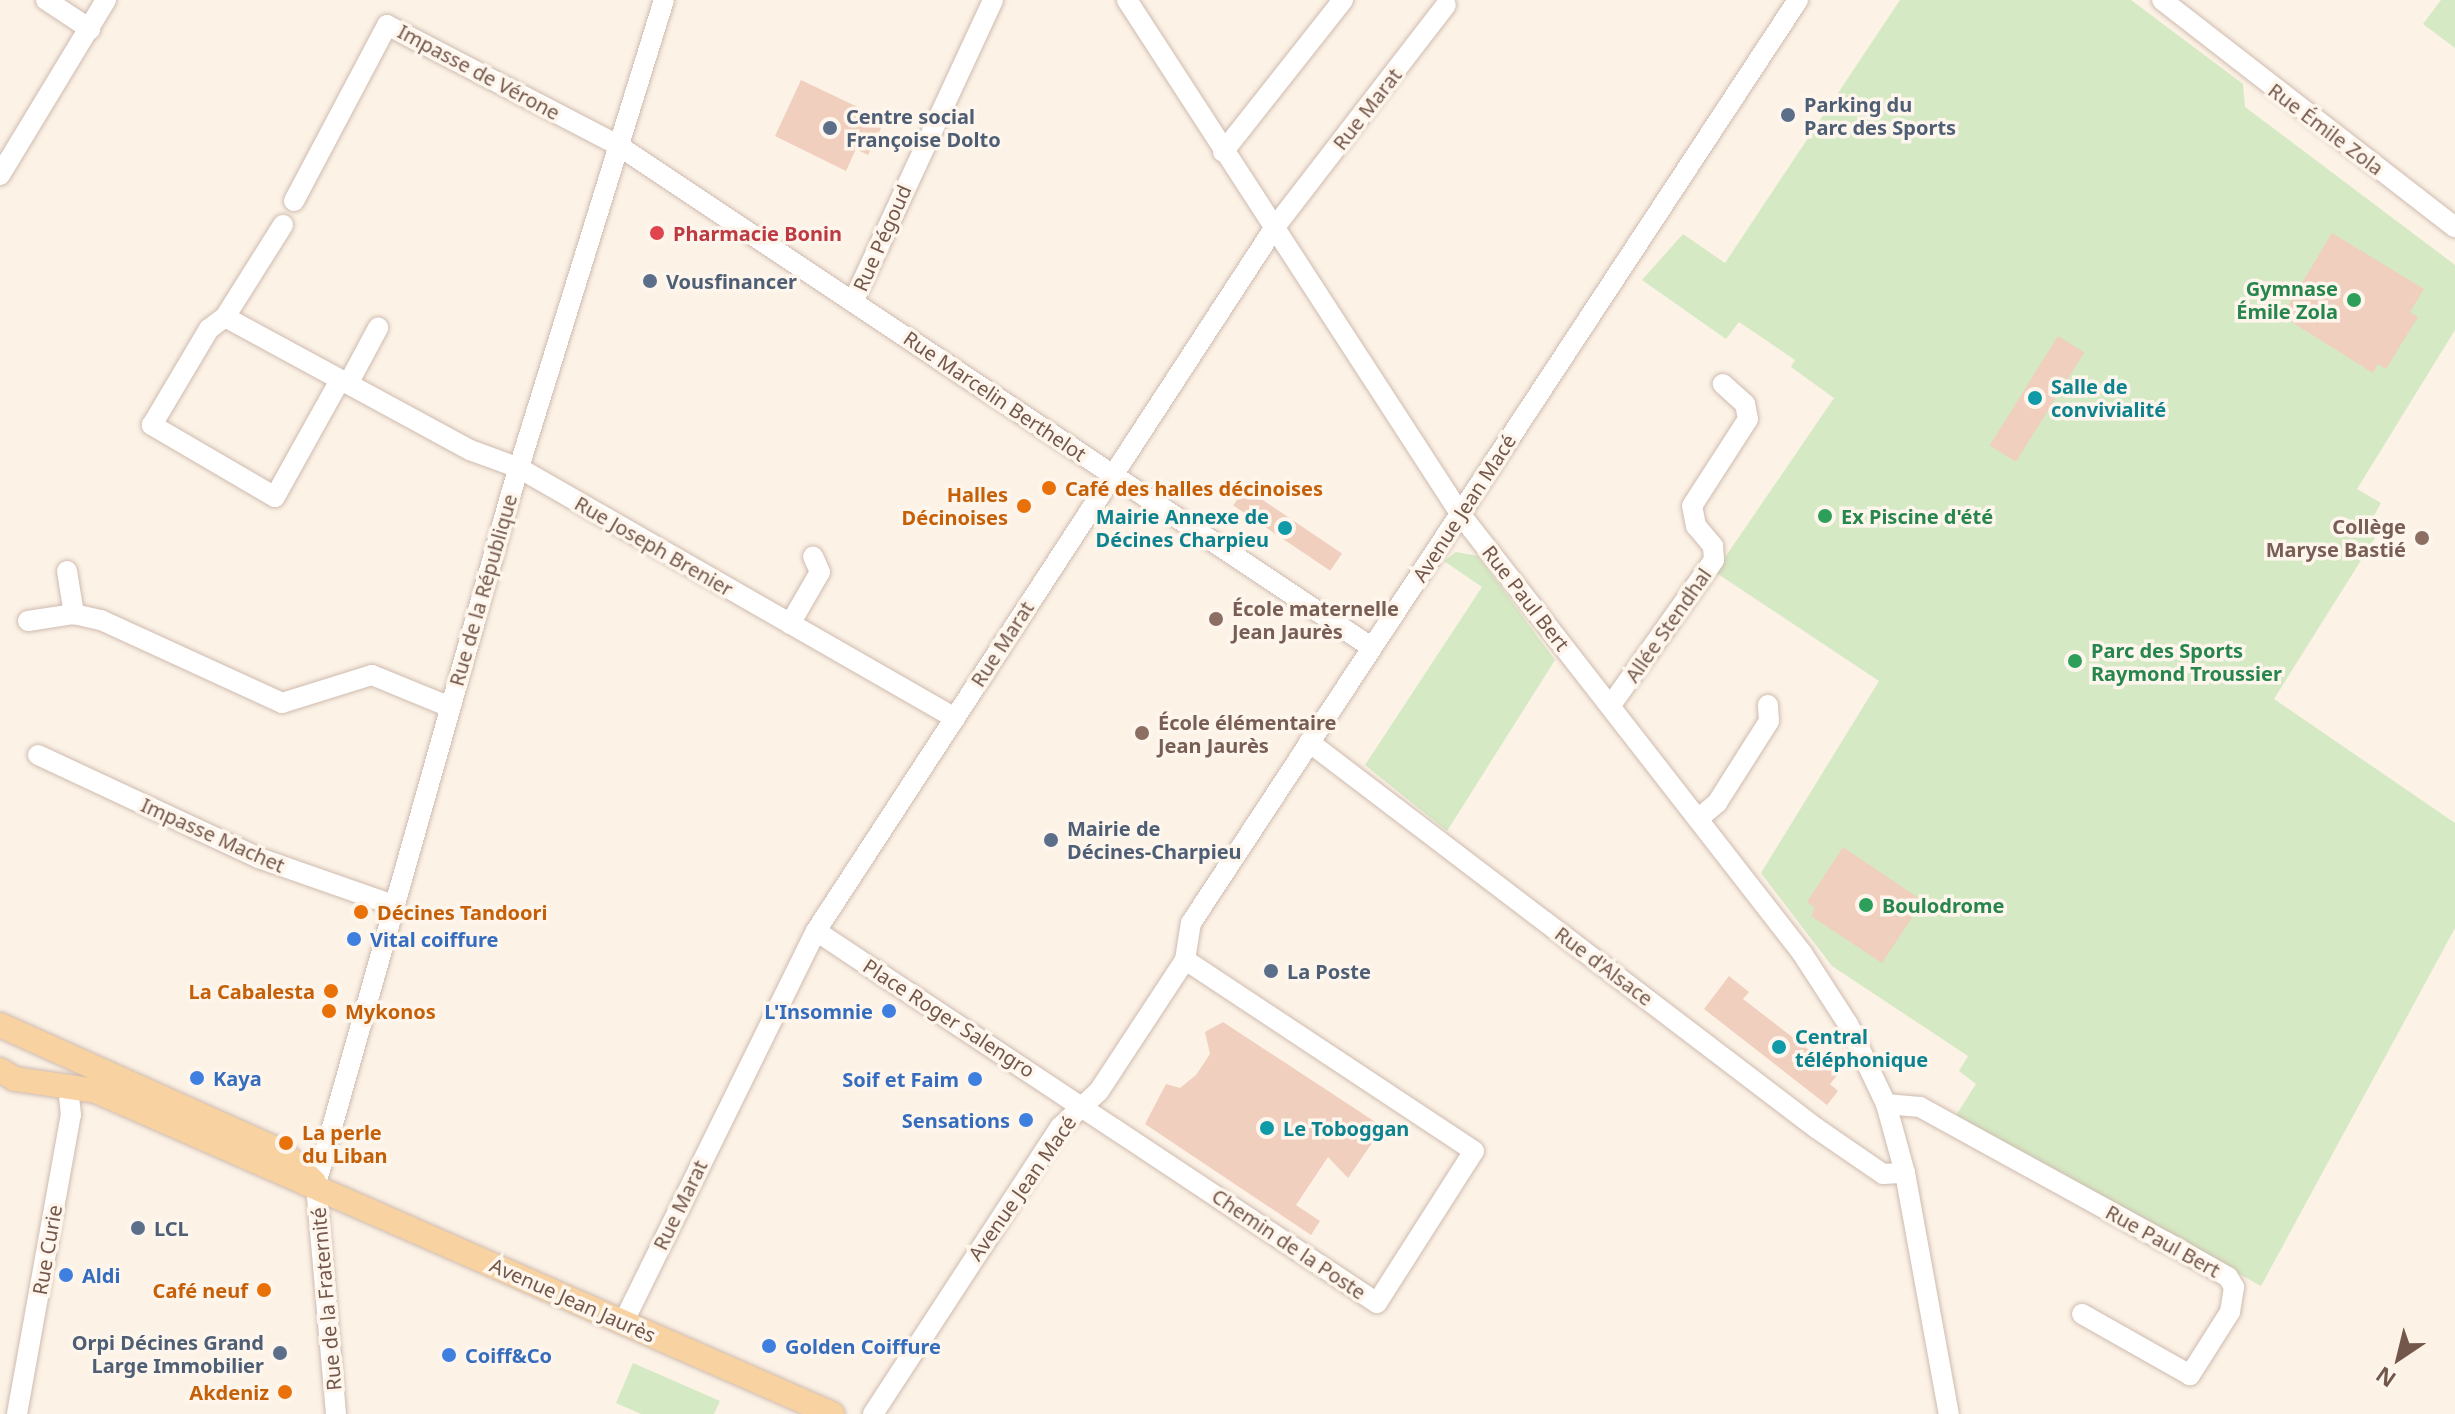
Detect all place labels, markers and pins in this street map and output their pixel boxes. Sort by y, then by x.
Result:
place label: Parking du Parc des Sports [1804,92,1956,139]
place label: Centre social Françoise Dolto [846,104,1001,151]
marker: Parking du Parc des Sports [1779,106,1797,124]
marker: Centre social Françoise Dolto [821,119,839,137]
place label: Pharmacie Bonin [673,221,842,245]
marker: Pharmacie Bonin [648,224,666,242]
place label: Vousfinancer [666,269,797,293]
marker: Vousfinancer [641,272,659,290]
place label: Gymnase Émile Zola [2236,276,2338,323]
marker: Gymnase Émile Zola [2345,291,2363,309]
place label: Salle de convivialité [2051,374,2166,421]
marker: Salle de convivialité [2026,389,2044,407]
place label: Café des halles décinoises [1065,476,1323,500]
marker: Café des halles décinoises [1040,479,1058,497]
place label: Halles Décinoises [902,482,1008,529]
marker: Halles Décinoises [1015,497,1033,515]
place label: Mairie Annexe de Décines Charpieu [1096,504,1269,551]
place label: Ex Piscine d'été [1841,504,1993,528]
marker: Ex Piscine d'été [1816,507,1834,525]
place label: Collège Maryse Bastié [2266,514,2406,561]
marker: Mairie Annexe de Décines Charpieu [1276,519,1294,537]
marker: Collège Maryse Bastié [2413,529,2431,547]
place label: École maternelle Jean Jaurès [1232,596,1399,643]
marker: École maternelle Jean Jaurès [1207,610,1225,628]
place label: Parc des Sports Raymond Troussier [2091,638,2282,685]
marker: Parc des Sports Raymond Troussier [2066,652,2084,670]
place label: École élémentaire Jean Jaurès [1158,710,1337,757]
marker: École élémentaire Jean Jaurès [1133,724,1151,742]
place label: Mairie de Décines-Charpieu [1067,816,1242,863]
marker: Mairie de Décines-Charpieu [1042,831,1060,849]
place label: Boulodrome [1882,893,2004,917]
marker: Boulodrome [1857,896,1875,914]
place label: Décines Tandoori [377,900,548,924]
marker: Décines Tandoori [352,903,370,921]
place label: Vital coiffure [370,927,499,951]
marker: Vital coiffure [345,930,363,948]
place label: La Poste [1287,959,1371,983]
marker: La Poste [1262,962,1280,980]
place label: La Cabalesta [189,979,315,1003]
marker: La Cabalesta [322,982,340,1000]
place label: Mykonos [345,999,436,1023]
place label: L'Insomnie [764,999,873,1023]
marker: Mykonos [320,1002,338,1020]
marker: L'Insomnie [880,1002,898,1020]
place label: Central téléphonique [1795,1024,1928,1071]
marker: Central téléphonique [1770,1038,1788,1056]
place label: Kaya [213,1066,262,1090]
place label: Soif et Faim [842,1067,959,1091]
marker: Kaya [188,1069,206,1087]
marker: Soif et Faim [966,1070,984,1088]
place label: Sensations [902,1108,1010,1132]
marker: Sensations [1017,1111,1035,1129]
place label: Le Toboggan [1283,1116,1409,1140]
marker: Le Toboggan [1258,1119,1276,1137]
place label: La perle du Liban [302,1120,388,1167]
marker: La perle du Liban [277,1134,295,1152]
place label: LCL [154,1216,189,1240]
marker: LCL [129,1219,147,1237]
place label: Aldi [82,1263,120,1287]
marker: Aldi [57,1266,75,1284]
place label: Café neuf [153,1278,248,1302]
marker: Café neuf [255,1281,273,1299]
place label: Orpi Décines Grand Large Immobilier [72,1330,264,1377]
place label: Golden Coiffure [785,1334,941,1358]
marker: Golden Coiffure [760,1337,778,1355]
place label: Coiff&Co [465,1343,552,1367]
marker: Orpi Décines Grand Large Immobilier [271,1344,289,1362]
marker: Coiff&Co [440,1346,458,1364]
place label: Akdeniz [189,1380,269,1404]
marker: Akdeniz [276,1383,294,1401]

